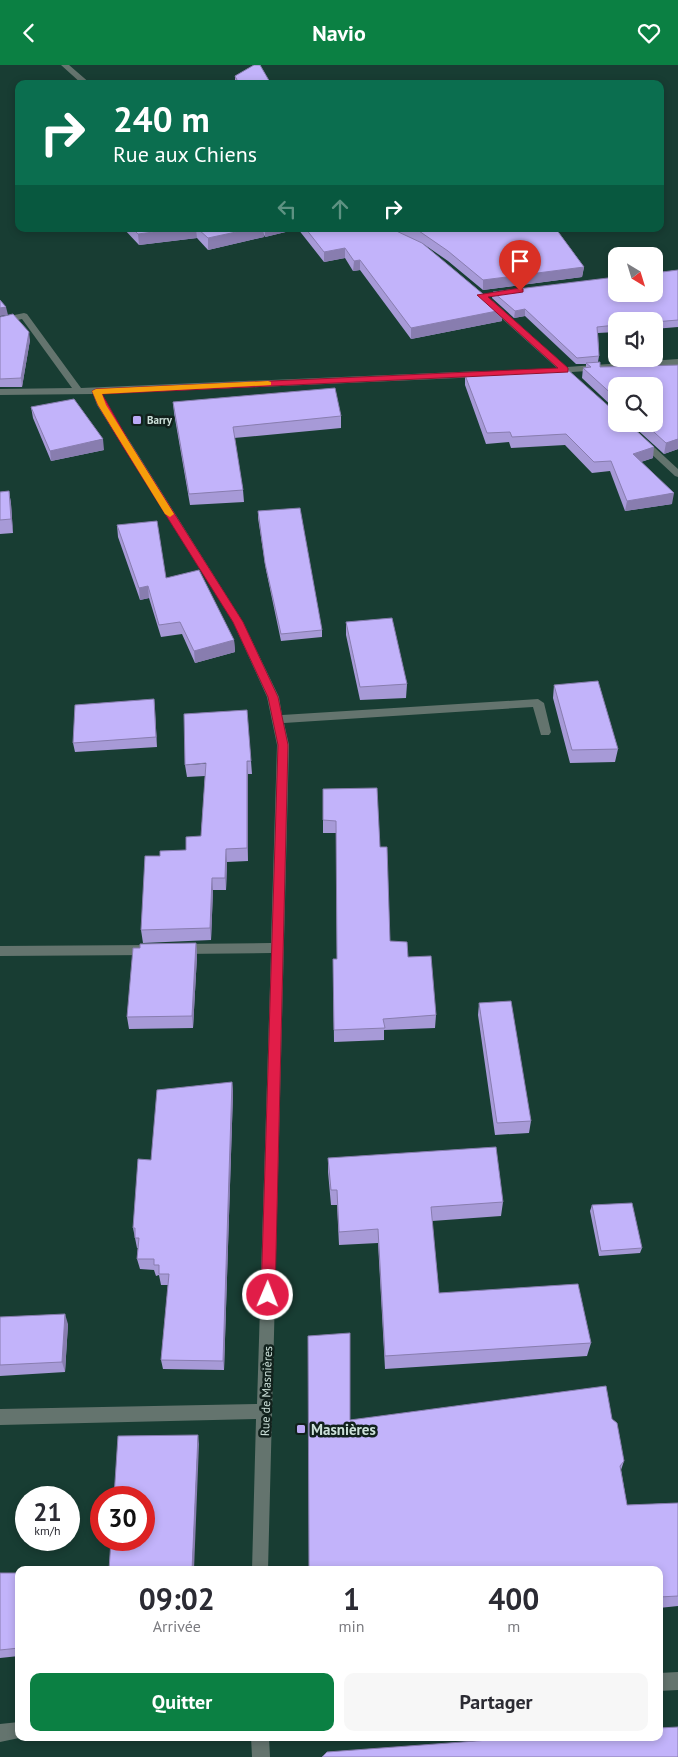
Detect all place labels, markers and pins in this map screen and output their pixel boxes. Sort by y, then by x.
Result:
pin [499,240,541,291]
place label: Barry [147,413,173,427]
marker: Barry [131,414,143,426]
place label: Masnières [311,1420,376,1439]
marker: Masnières [295,1423,307,1435]

